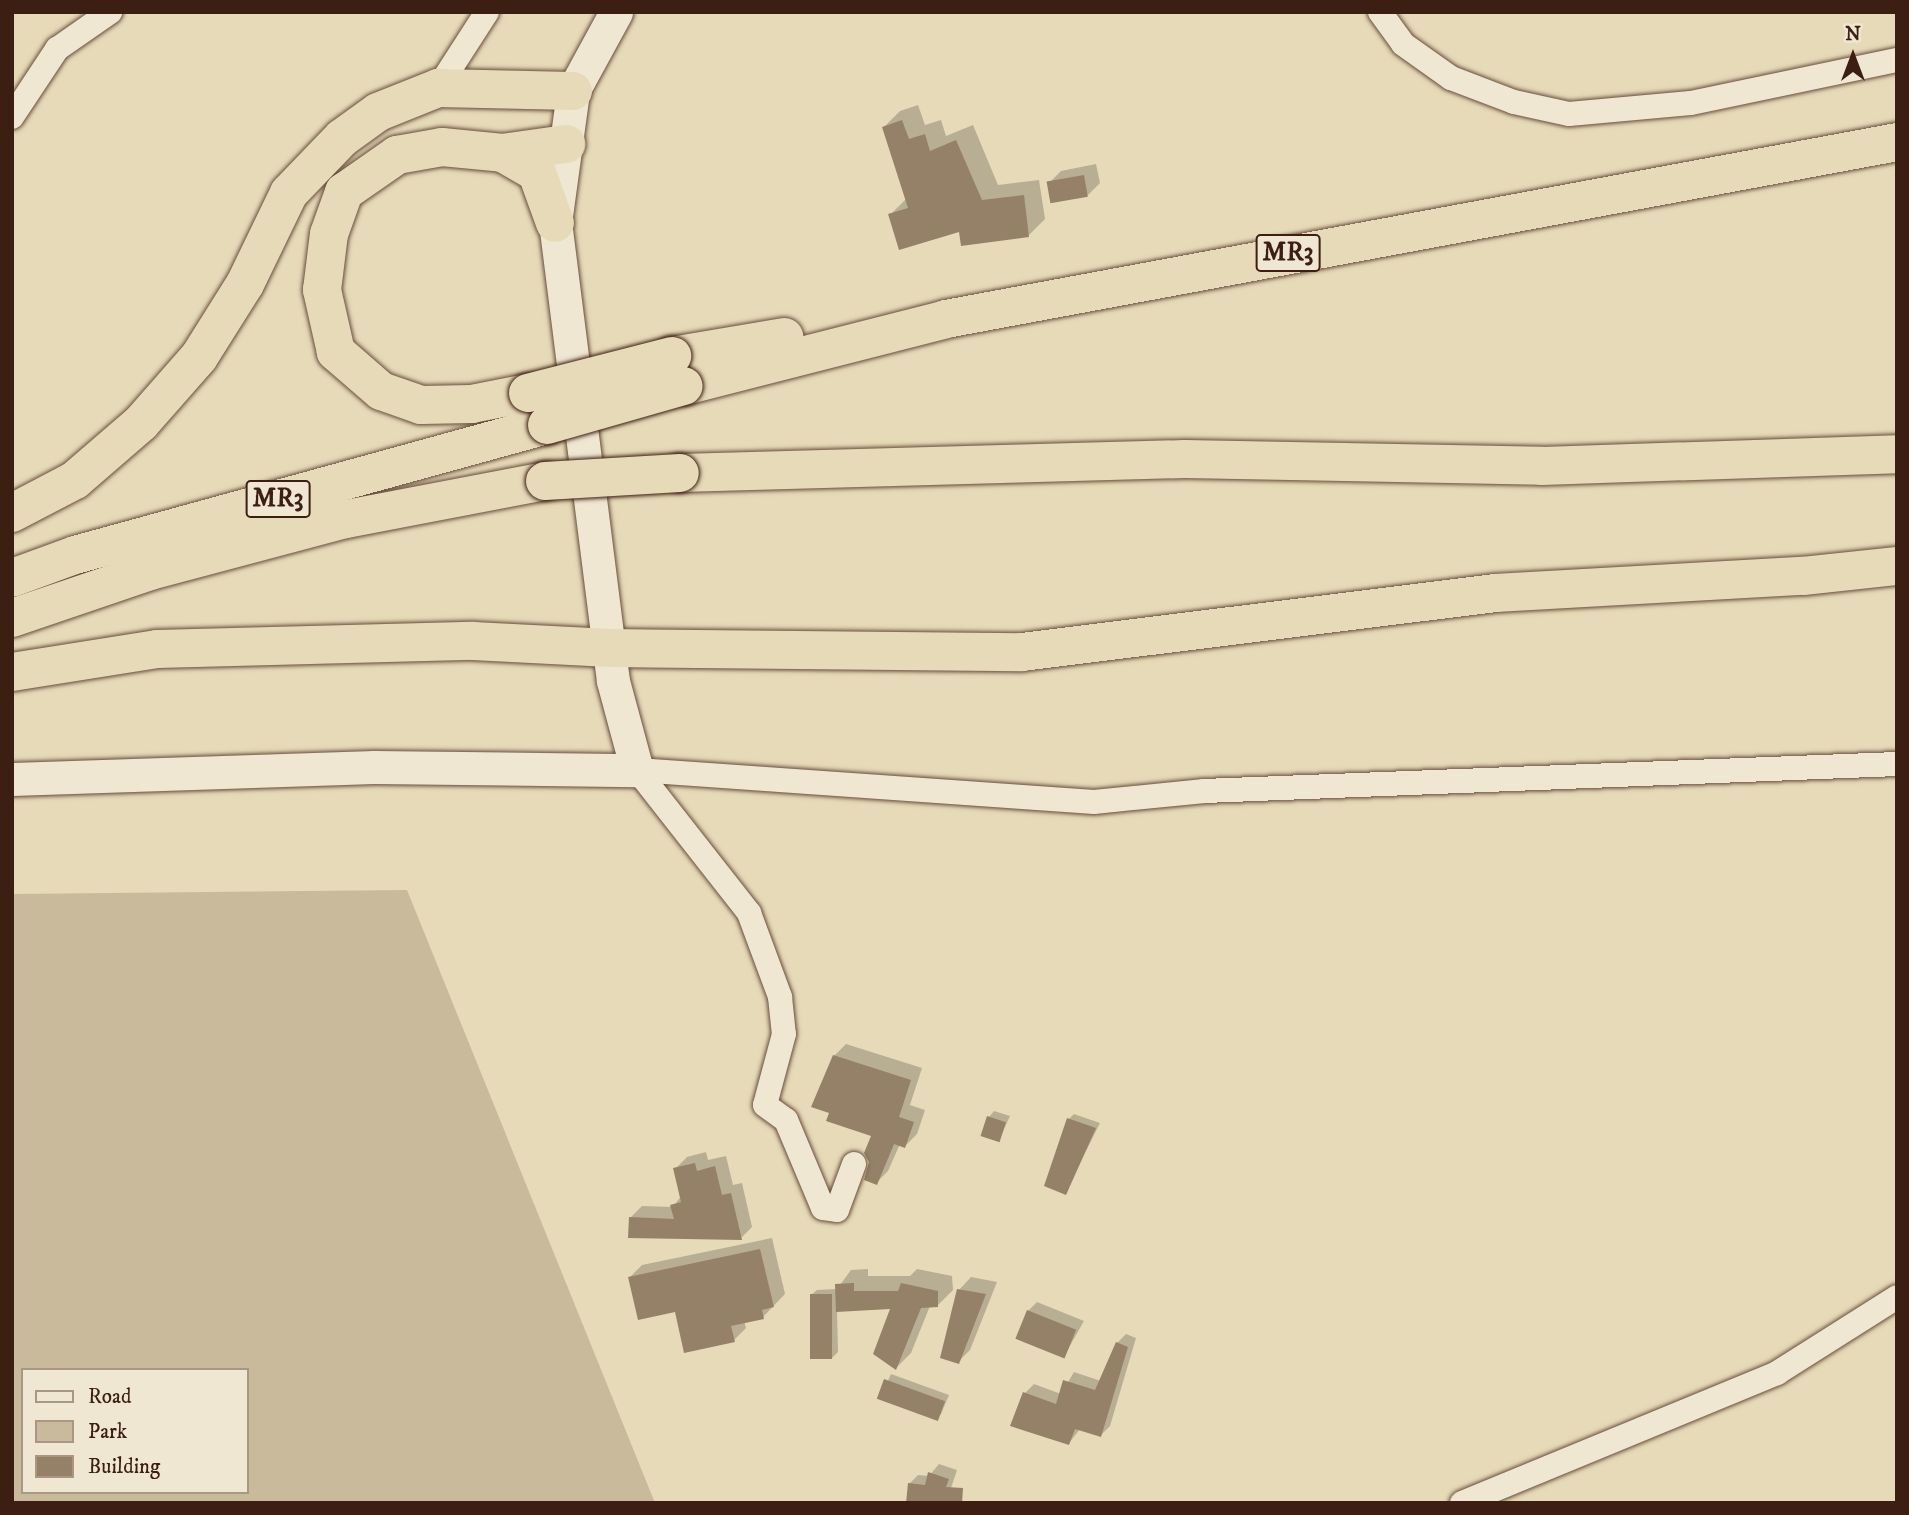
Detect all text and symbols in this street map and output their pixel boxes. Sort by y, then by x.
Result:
north arrow [1818,21,1888,91]
text: N [1845,23,1861,46]
road number: MR3 [1255,230,1321,276]
road number: MR3 [245,477,311,522]
legend [21,1368,248,1494]
text: Road [88,1384,132,1410]
text: Park [88,1419,127,1445]
text: Building [88,1454,160,1480]

